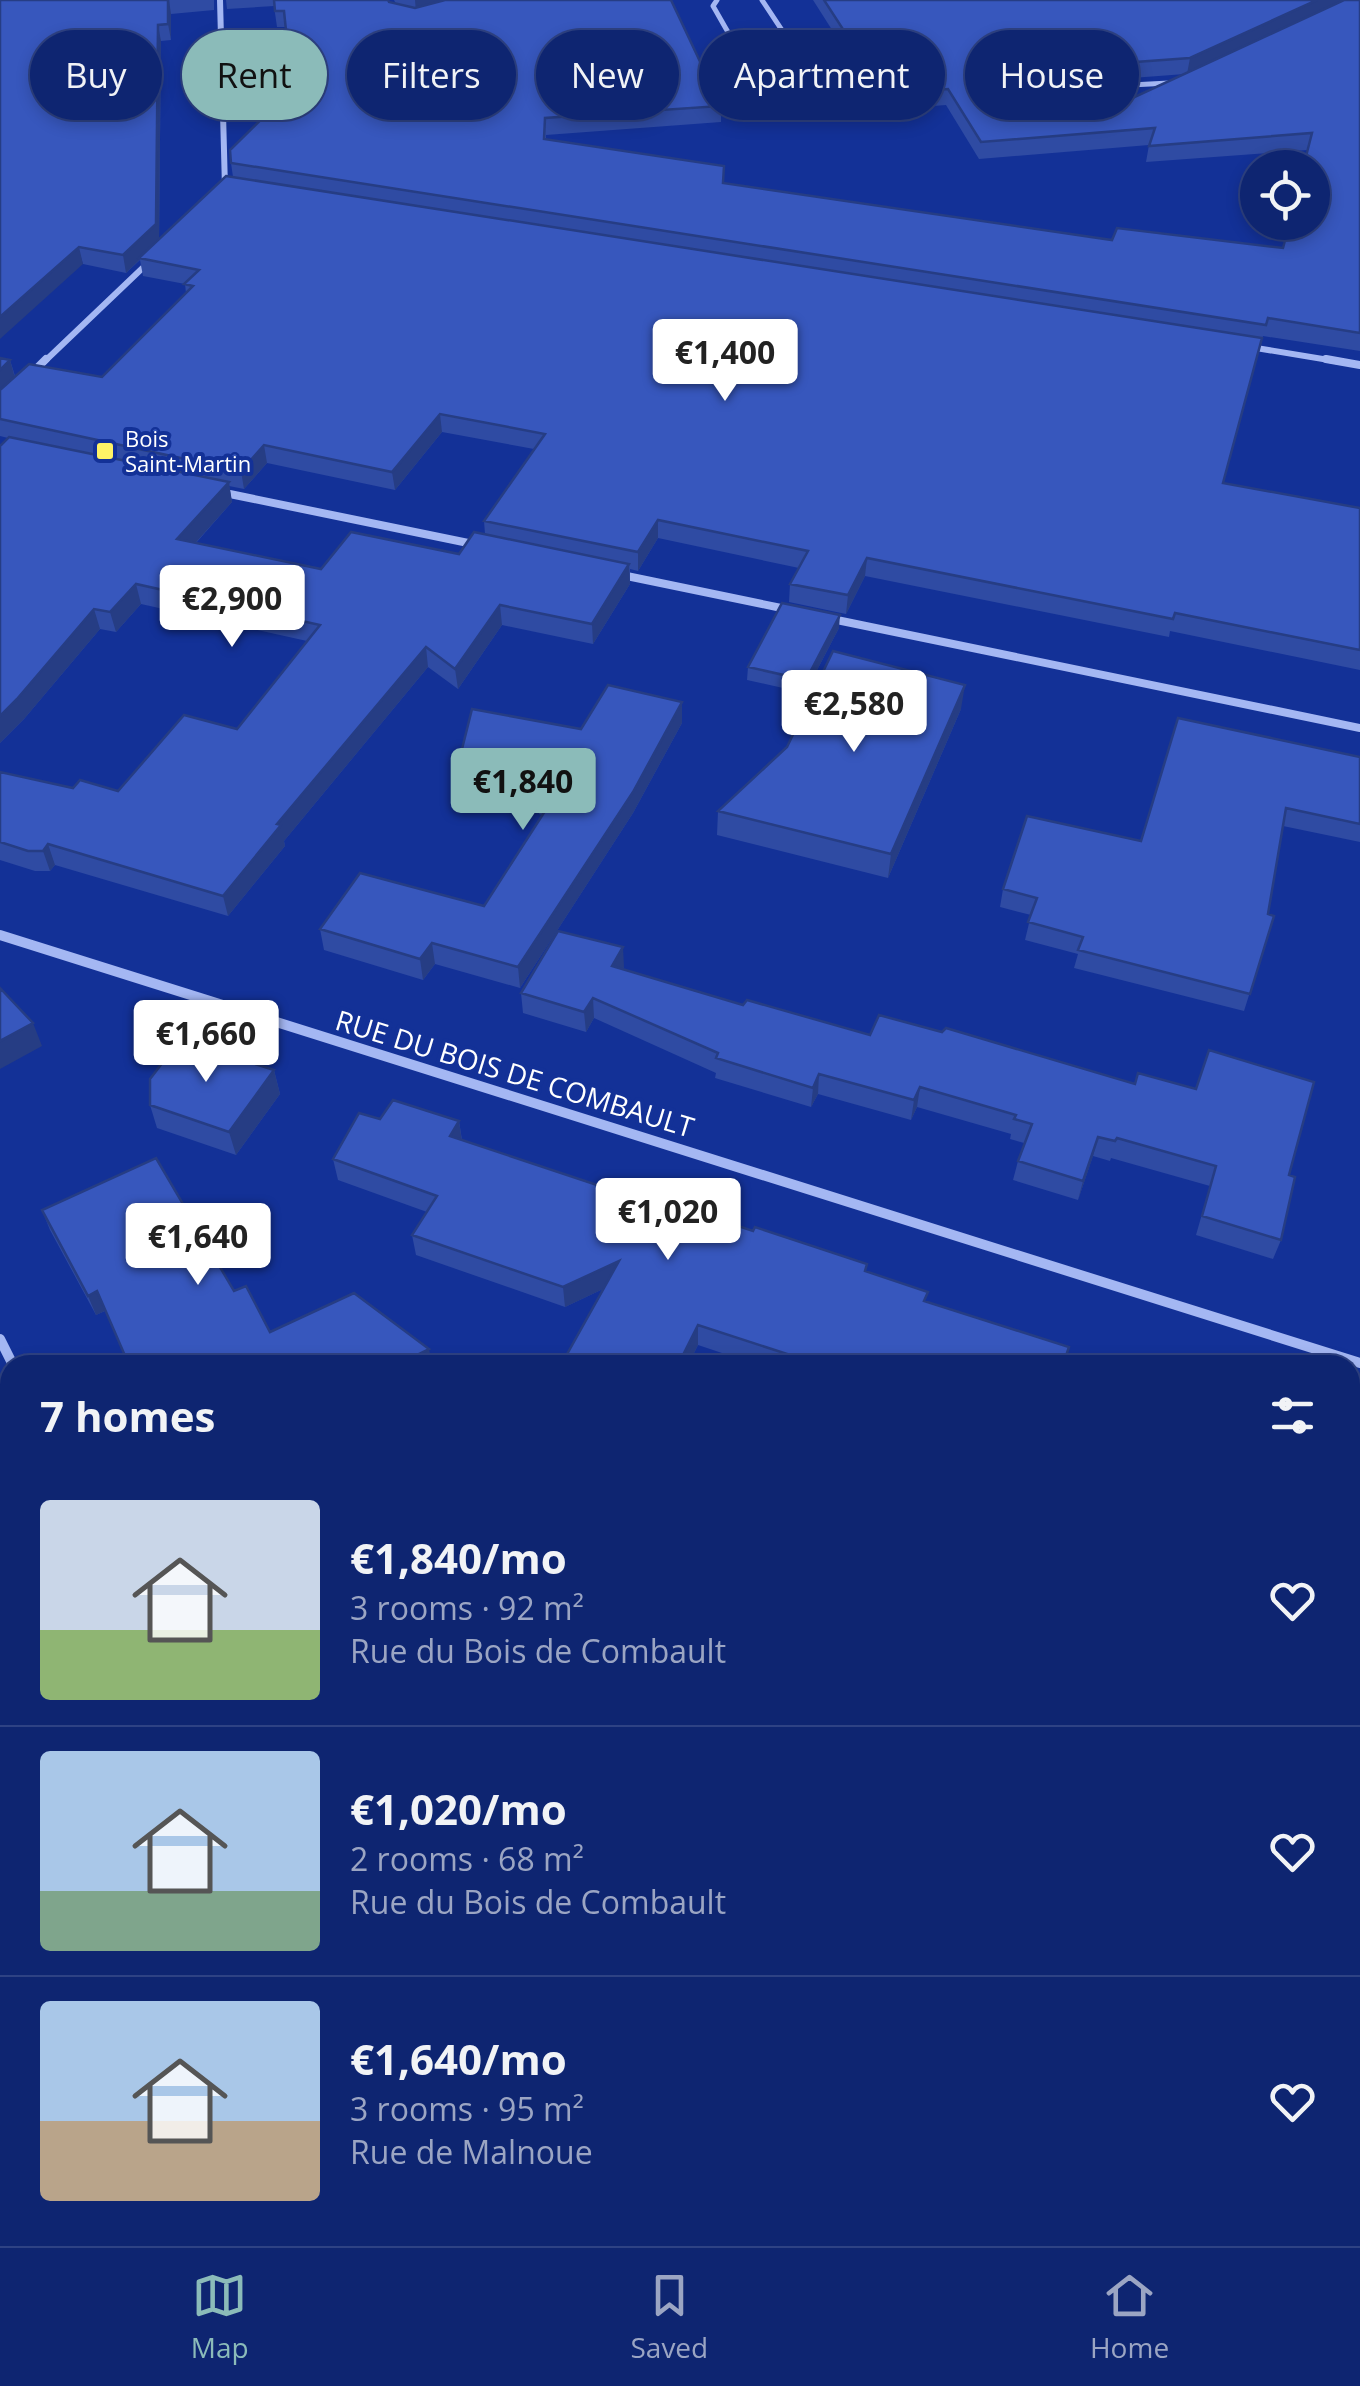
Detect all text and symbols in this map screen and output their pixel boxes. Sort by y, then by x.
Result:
chip: Buy [30,30,162,120]
chip: Rent [182,30,327,120]
chip: Filters [347,30,516,120]
chip: New [536,30,679,120]
chip: Apartment [699,30,945,120]
chip: House [965,30,1139,120]
map controls [1240,150,1330,240]
button: locate [1240,150,1330,240]
pin: €1,400 [644,319,806,404]
text: €1,400 [675,330,775,373]
place label: Bois Saint-Martin [125,423,251,478]
marker: Bois Saint-Martin [94,440,116,462]
pin: €2,900 [151,565,313,650]
text: €2,900 [182,576,282,619]
pin: €2,580 [773,670,935,755]
text: €2,580 [804,681,904,724]
pin: €1,840 [442,748,604,833]
text: €1,840 [473,759,573,802]
pin: €1,660 [125,1000,287,1085]
street label: RUE DU BOIS DE COMBAULT [331,1000,699,1146]
text: €1,660 [156,1011,256,1054]
pin: €1,020 [587,1178,749,1263]
text: €1,020 [618,1189,718,1232]
pin: €1,640 [117,1203,279,1288]
text: €1,640 [148,1214,248,1257]
text: 7 homes [40,1387,215,1444]
icon: filters [1265,1388,1320,1443]
text: €1,840/mo [350,1529,567,1586]
icon: home [120,1540,240,1660]
icon: heart [1265,1573,1320,1628]
text: 3 rooms · 92 m² [350,1586,584,1629]
text: Rue du Bois de Combault [350,1629,726,1672]
text: €1,020/mo [350,1780,567,1837]
icon: home [120,1791,240,1911]
icon: heart [1265,1824,1320,1879]
text: 2 rooms · 68 m² [350,1837,584,1880]
text: Rue du Bois de Combault [350,1880,726,1923]
text: €1,640/mo [350,2030,567,2087]
icon: home [120,2041,240,2161]
icon: heart [1265,2074,1320,2129]
text: 3 rooms · 95 m² [350,2087,584,2130]
text: Rue de Malnoue [350,2130,593,2173]
tab: Map [191,2268,249,2366]
tab: Saved [630,2268,708,2366]
tab: Home [1090,2268,1169,2366]

